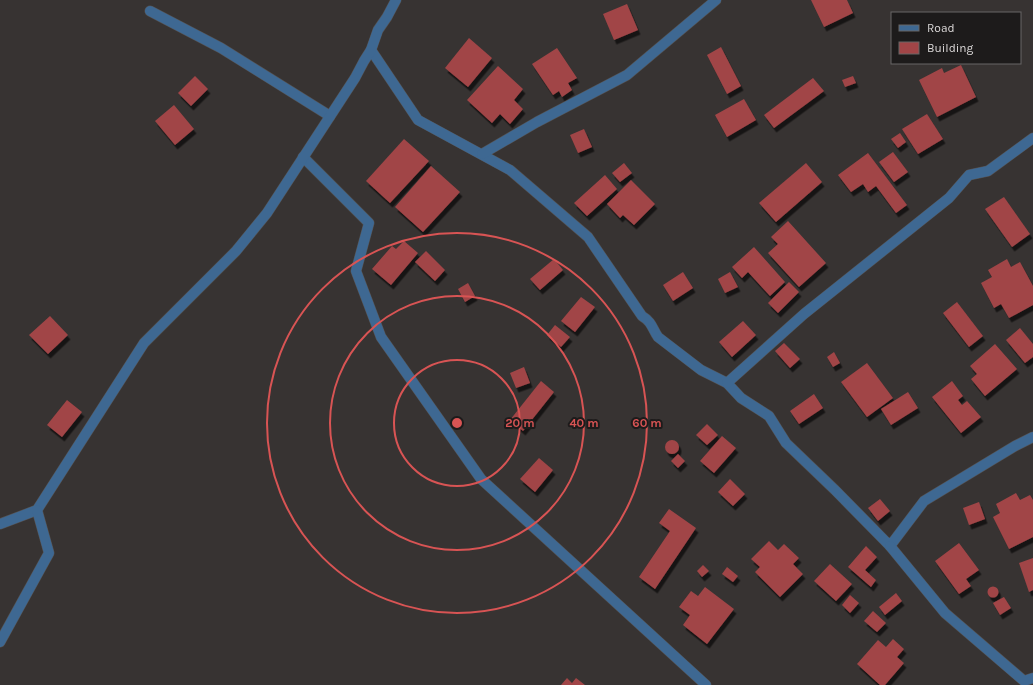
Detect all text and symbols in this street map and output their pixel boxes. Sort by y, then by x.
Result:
legend [891,12,1021,64]
text: Road [927,21,955,35]
text: Building [927,41,974,55]
centre of rings [450,416,464,430]
text: 20 m [505,416,535,430]
text: 40 m [569,416,599,430]
text: 60 m [632,416,662,430]

